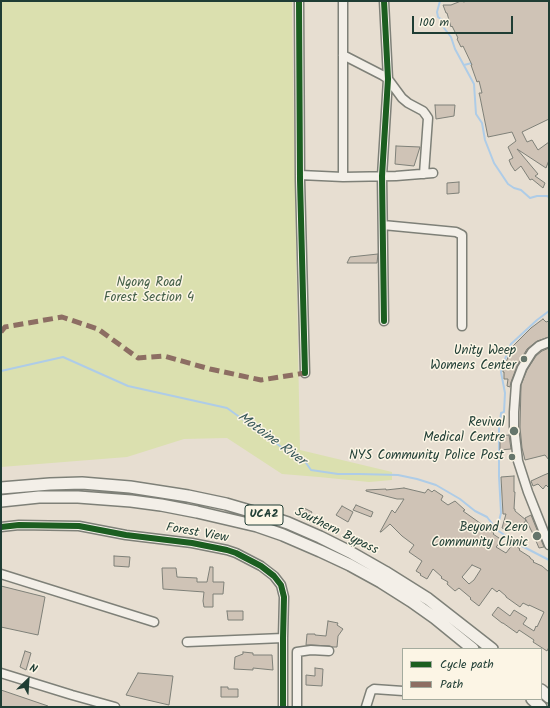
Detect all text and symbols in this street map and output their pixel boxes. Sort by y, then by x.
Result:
scale bar [414,8,515,34]
text: 100 m [419,13,449,32]
park label: Ngong Road Forest Section 4 [104,276,194,307]
place label: Unity Weep Womens Center [430,344,516,375]
marker: Unity Weep Womens Center [519,354,529,364]
water label: Motoine River [234,410,308,470]
place label: Revival Medical Centre [423,416,505,447]
marker: Revival Medical Centre [508,425,520,437]
place label: NYS Community Police Post [349,449,504,465]
marker: NYS Community Police Post [507,452,517,462]
road number: UCA2 [245,505,283,525]
street label: Southern Bypass [292,505,380,559]
street label: Forest View [165,521,229,547]
place label: Beyond Zero Community Clinic [431,521,528,552]
marker: Beyond Zero Community Clinic [531,530,543,542]
legend [402,648,542,700]
text: Cycle path [440,655,494,674]
text: N [26,659,40,679]
north arrow [8,660,48,700]
text: Path [440,675,463,694]

